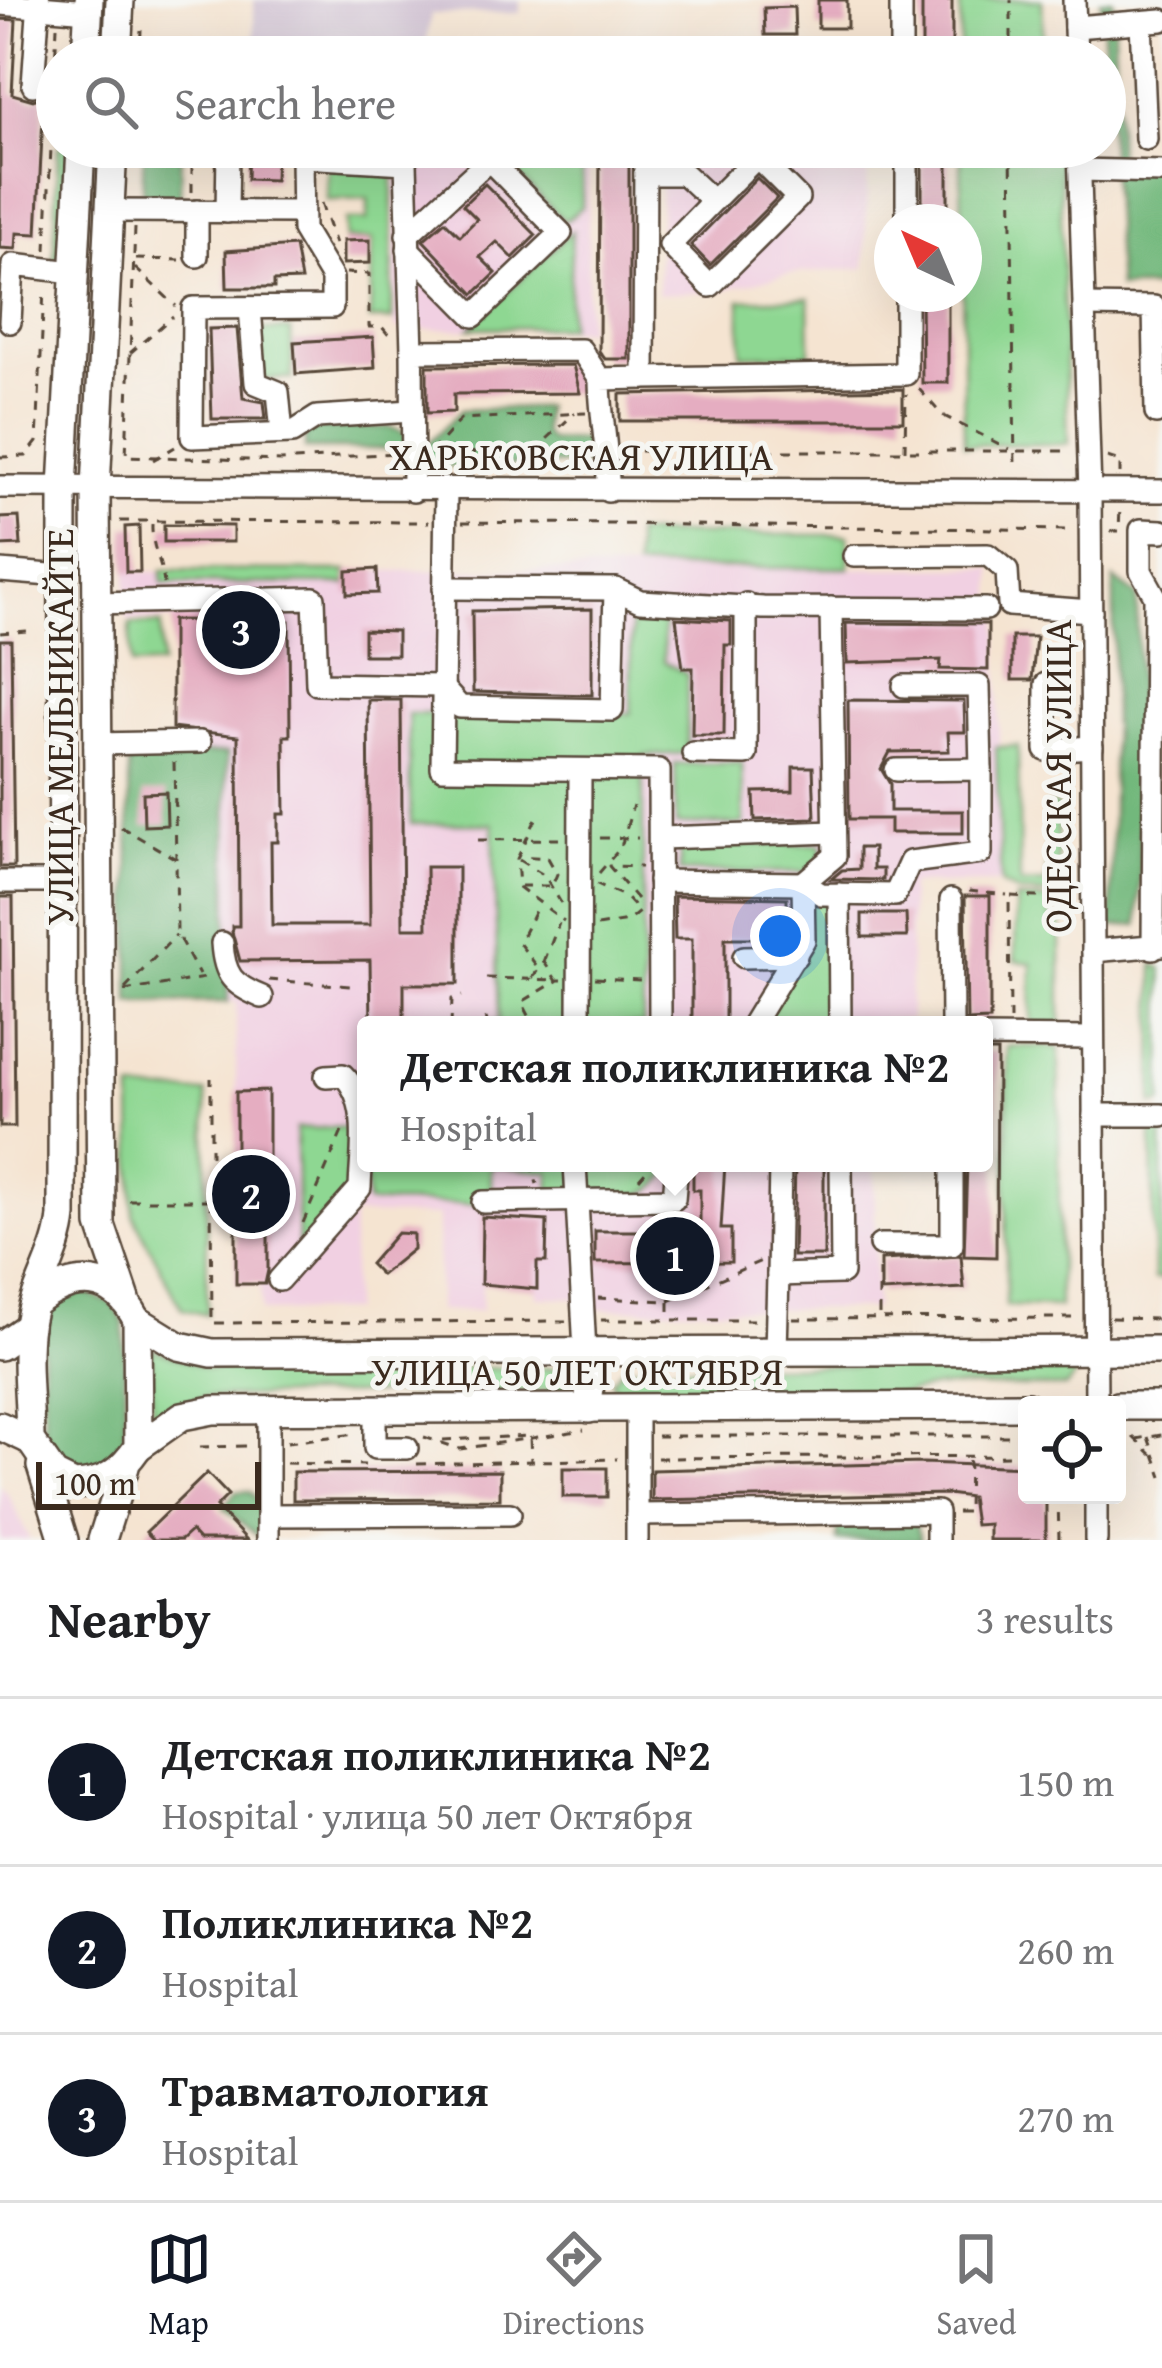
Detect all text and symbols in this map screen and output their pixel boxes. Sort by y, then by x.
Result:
search box [36,36,1126,168]
icon: search [78,69,144,135]
text: Search here [174,70,396,135]
north arrow [874,204,982,312]
street label: ХАРЬКОВСКАЯ УЛИЦА [389,427,773,484]
street label: УЛИЦА МЕЛЬНИКАЙТЕ [30,529,87,925]
pin: 3 [202,585,280,675]
street label: ОДЕССКАЯ УЛИЦА [1028,619,1085,933]
your location [750,906,810,966]
popup [357,1016,993,1172]
text: Детская поликлиника №2 [400,1033,950,1098]
text: Hospital [400,1098,537,1155]
pin: 2 [212,1149,290,1239]
pin: 1 [636,1211,714,1301]
street label: УЛИЦА 50 ЛЕТ ОКТЯБРЯ [371,1342,783,1399]
map controls [1018,1396,1126,1504]
button: locate [1018,1396,1126,1504]
scale bar [36,1456,261,1509]
text: 100 m [54,1459,136,1507]
text: Nearby [48,1581,211,1656]
text: 3 results [976,1590,1114,1647]
text: Детская поликлиника №2 [162,1721,711,1786]
text: 1 [77,1753,97,1810]
text: 150 m [1017,1753,1114,1810]
text: Hospital · улица 50 лет Октября [162,1786,693,1843]
text: Поликлиника №2 [162,1889,533,1954]
text: 2 [77,1921,97,1978]
text: 260 m [1017,1921,1114,1978]
text: Hospital [162,1954,298,2011]
text: Травматология [162,2057,489,2122]
text: 3 [77,2089,97,2146]
text: 270 m [1017,2089,1114,2146]
text: Hospital [162,2122,298,2179]
tab: Map [146,2226,212,2346]
tab: Directions [503,2226,645,2346]
tab: Saved [936,2226,1016,2346]

